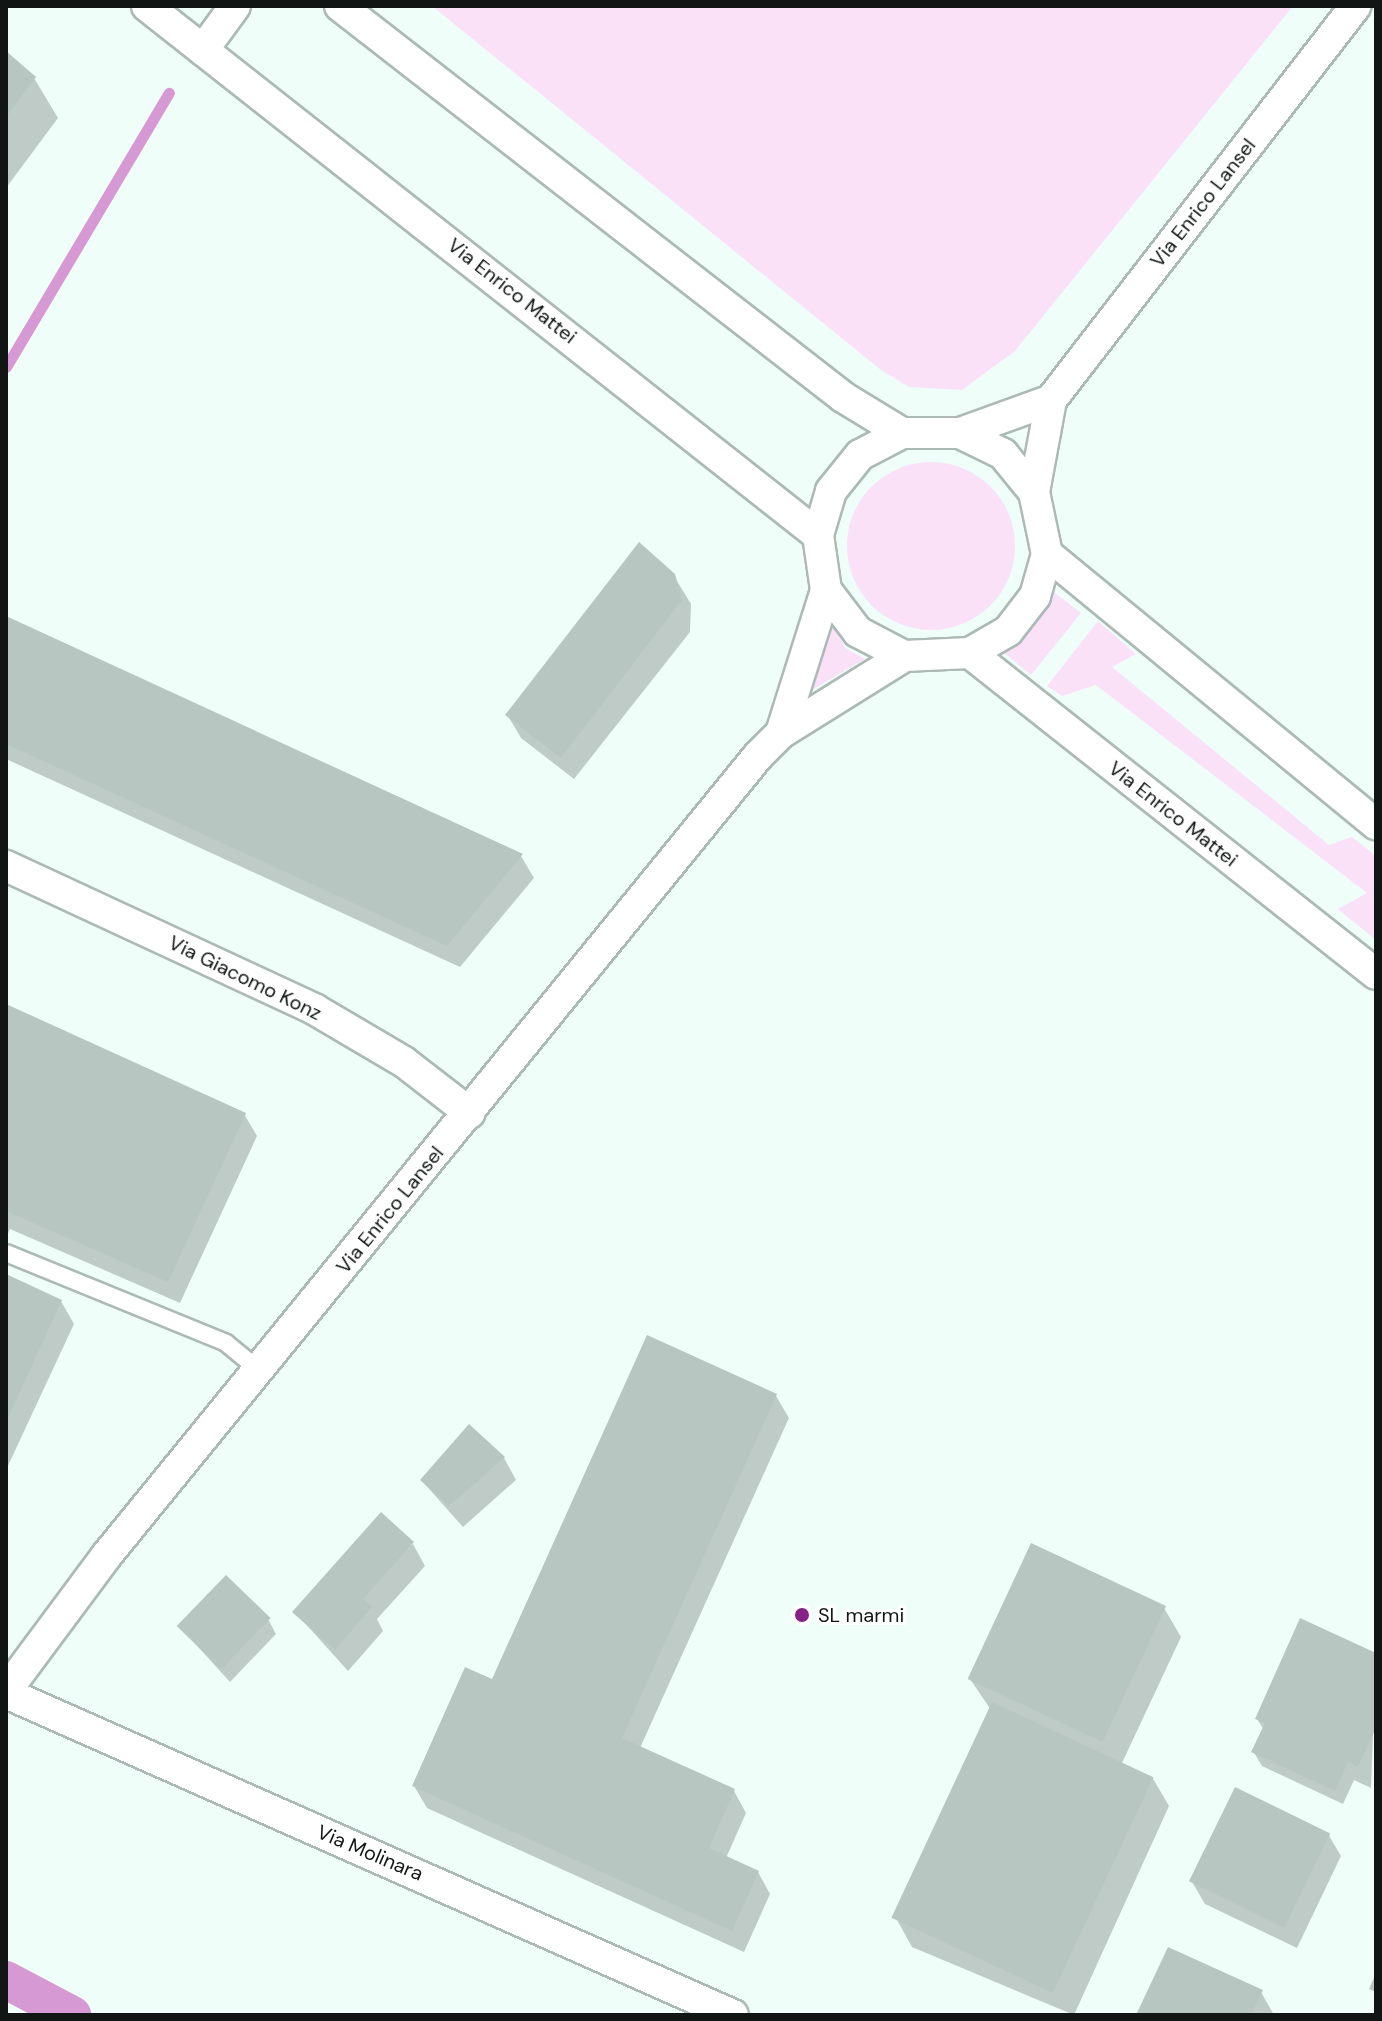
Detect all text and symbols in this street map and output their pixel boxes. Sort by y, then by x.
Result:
street label: Via Enrico Lansel [1145,134,1261,272]
street label: Via Enrico Mattei [443,233,581,349]
street label: Via Enrico Mattei [1104,756,1242,872]
street label: Via Giacomo Konz [165,931,325,1025]
street label: Via Enrico Lansel [331,1142,449,1278]
place label: SL marmi [818,1603,904,1627]
marker: SL marmi [793,1606,811,1624]
street label: Via Molinara [313,1820,427,1886]

